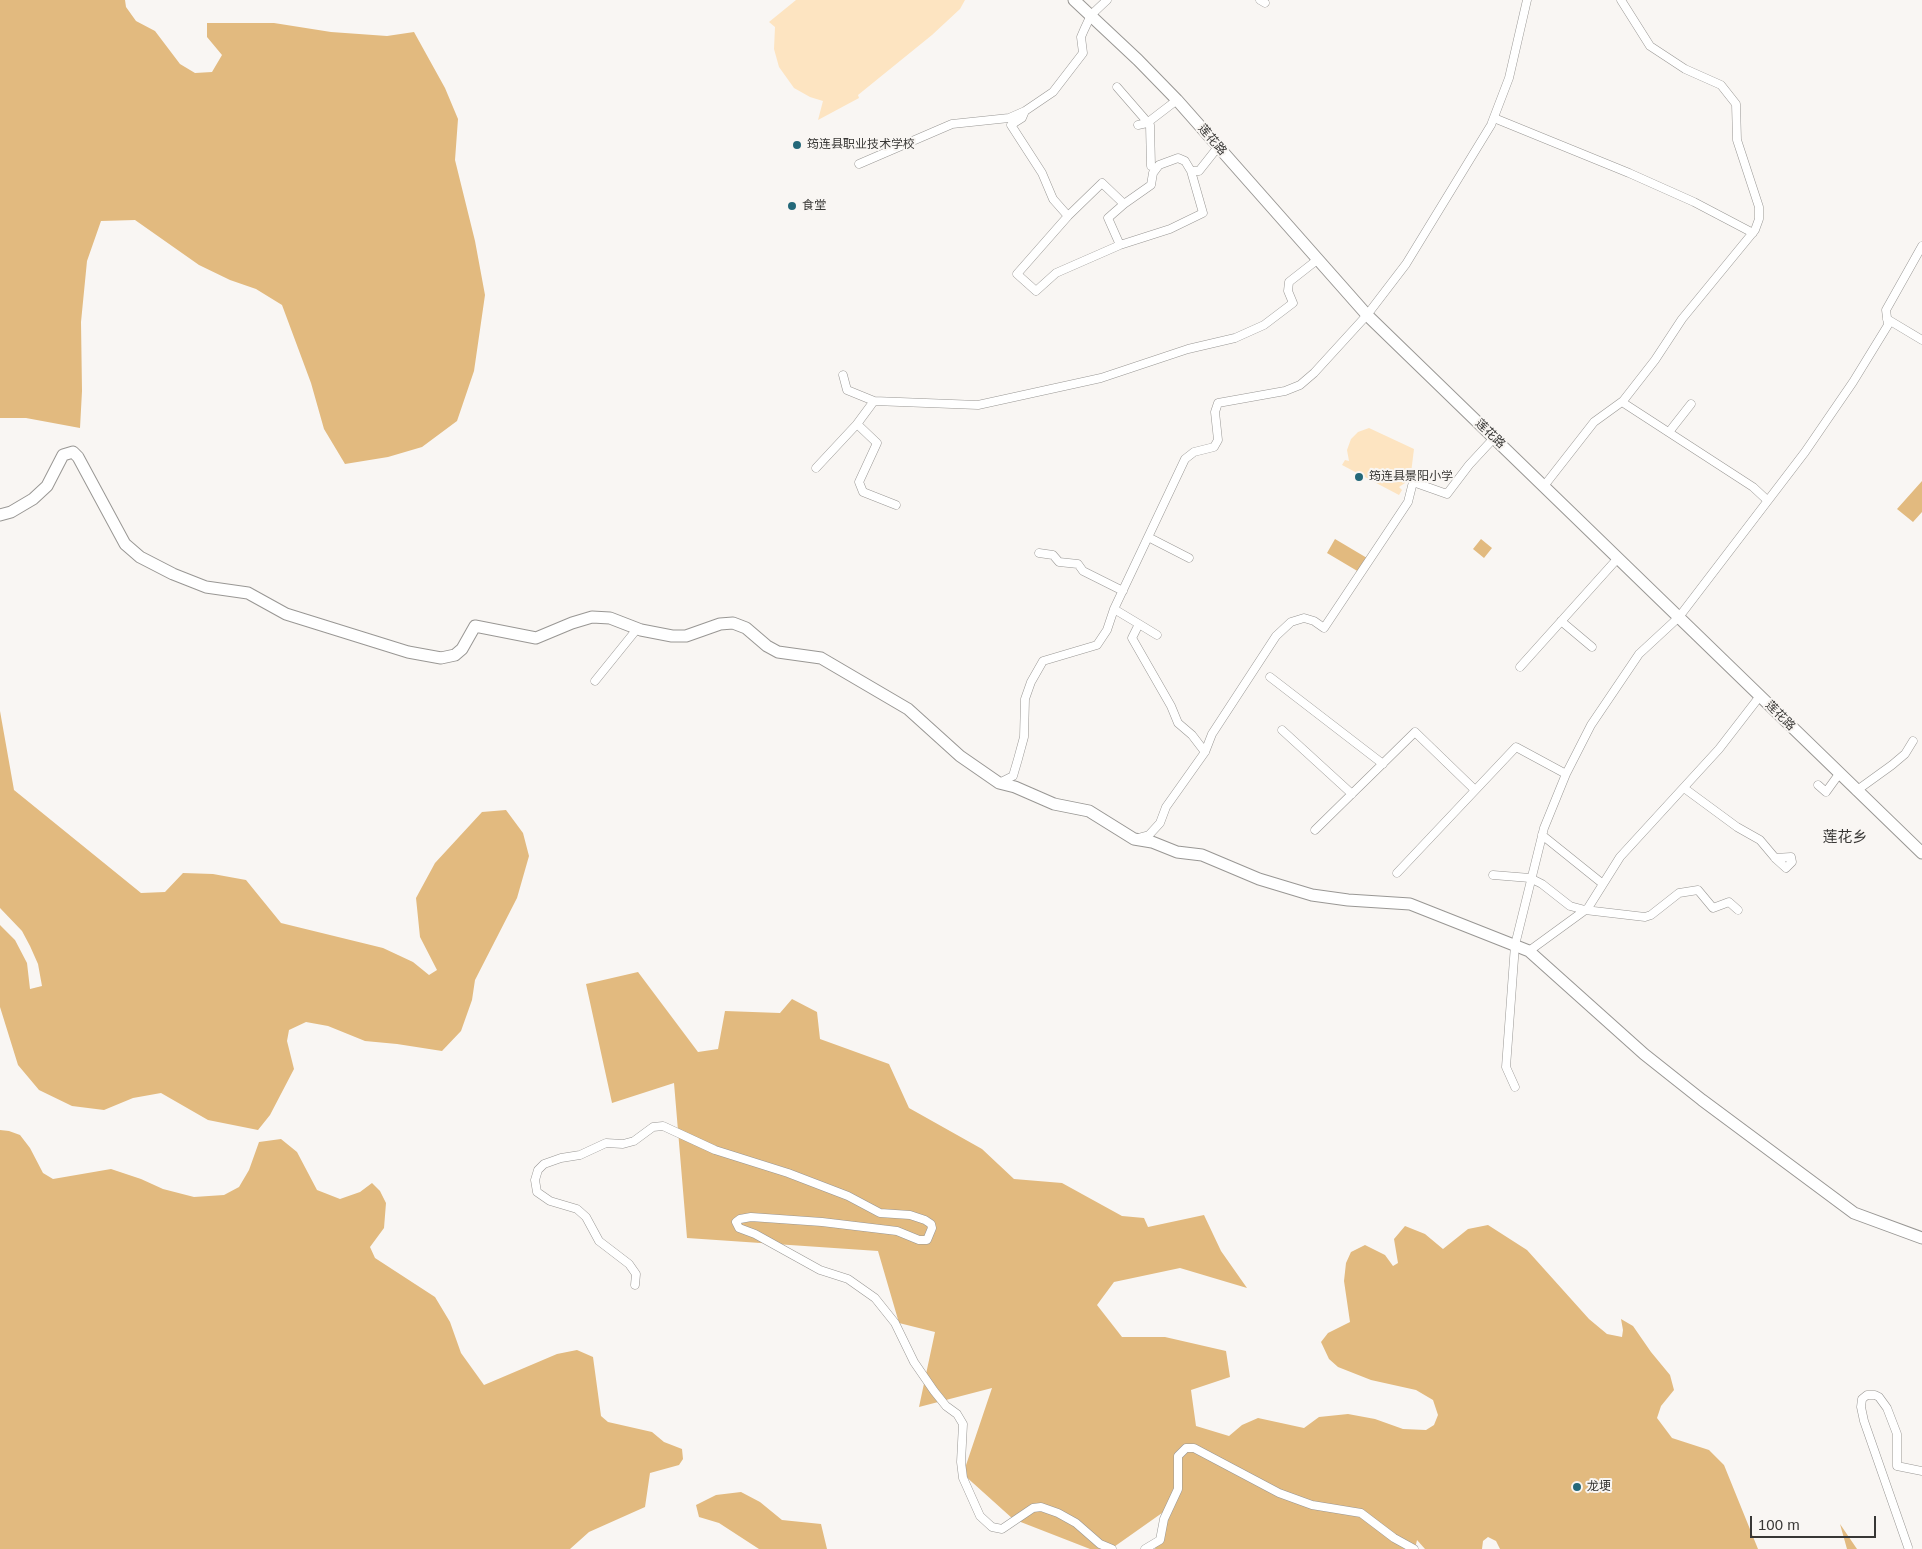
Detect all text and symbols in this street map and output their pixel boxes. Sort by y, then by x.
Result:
street label: 莲花路 [1195,122,1229,158]
place label: 筠连县职业技术学校 [807,138,915,152]
marker: 筠连县职业技术学校 [791,139,803,151]
place label: 食堂 [802,199,826,213]
marker: 食堂 [786,200,798,212]
street label: 莲花路 [1472,416,1508,452]
place label: 筠连县景阳小学 [1369,470,1453,484]
marker: 筠连县景阳小学 [1353,471,1365,483]
street label: 莲花路 [1762,698,1798,734]
district label: 莲花乡 [1823,829,1867,847]
place label: 龙埂 [1587,1480,1611,1494]
marker: 龙埂 [1571,1481,1583,1493]
scale bar [1752,1506,1878,1538]
text: 100 m [1758,1516,1800,1533]

